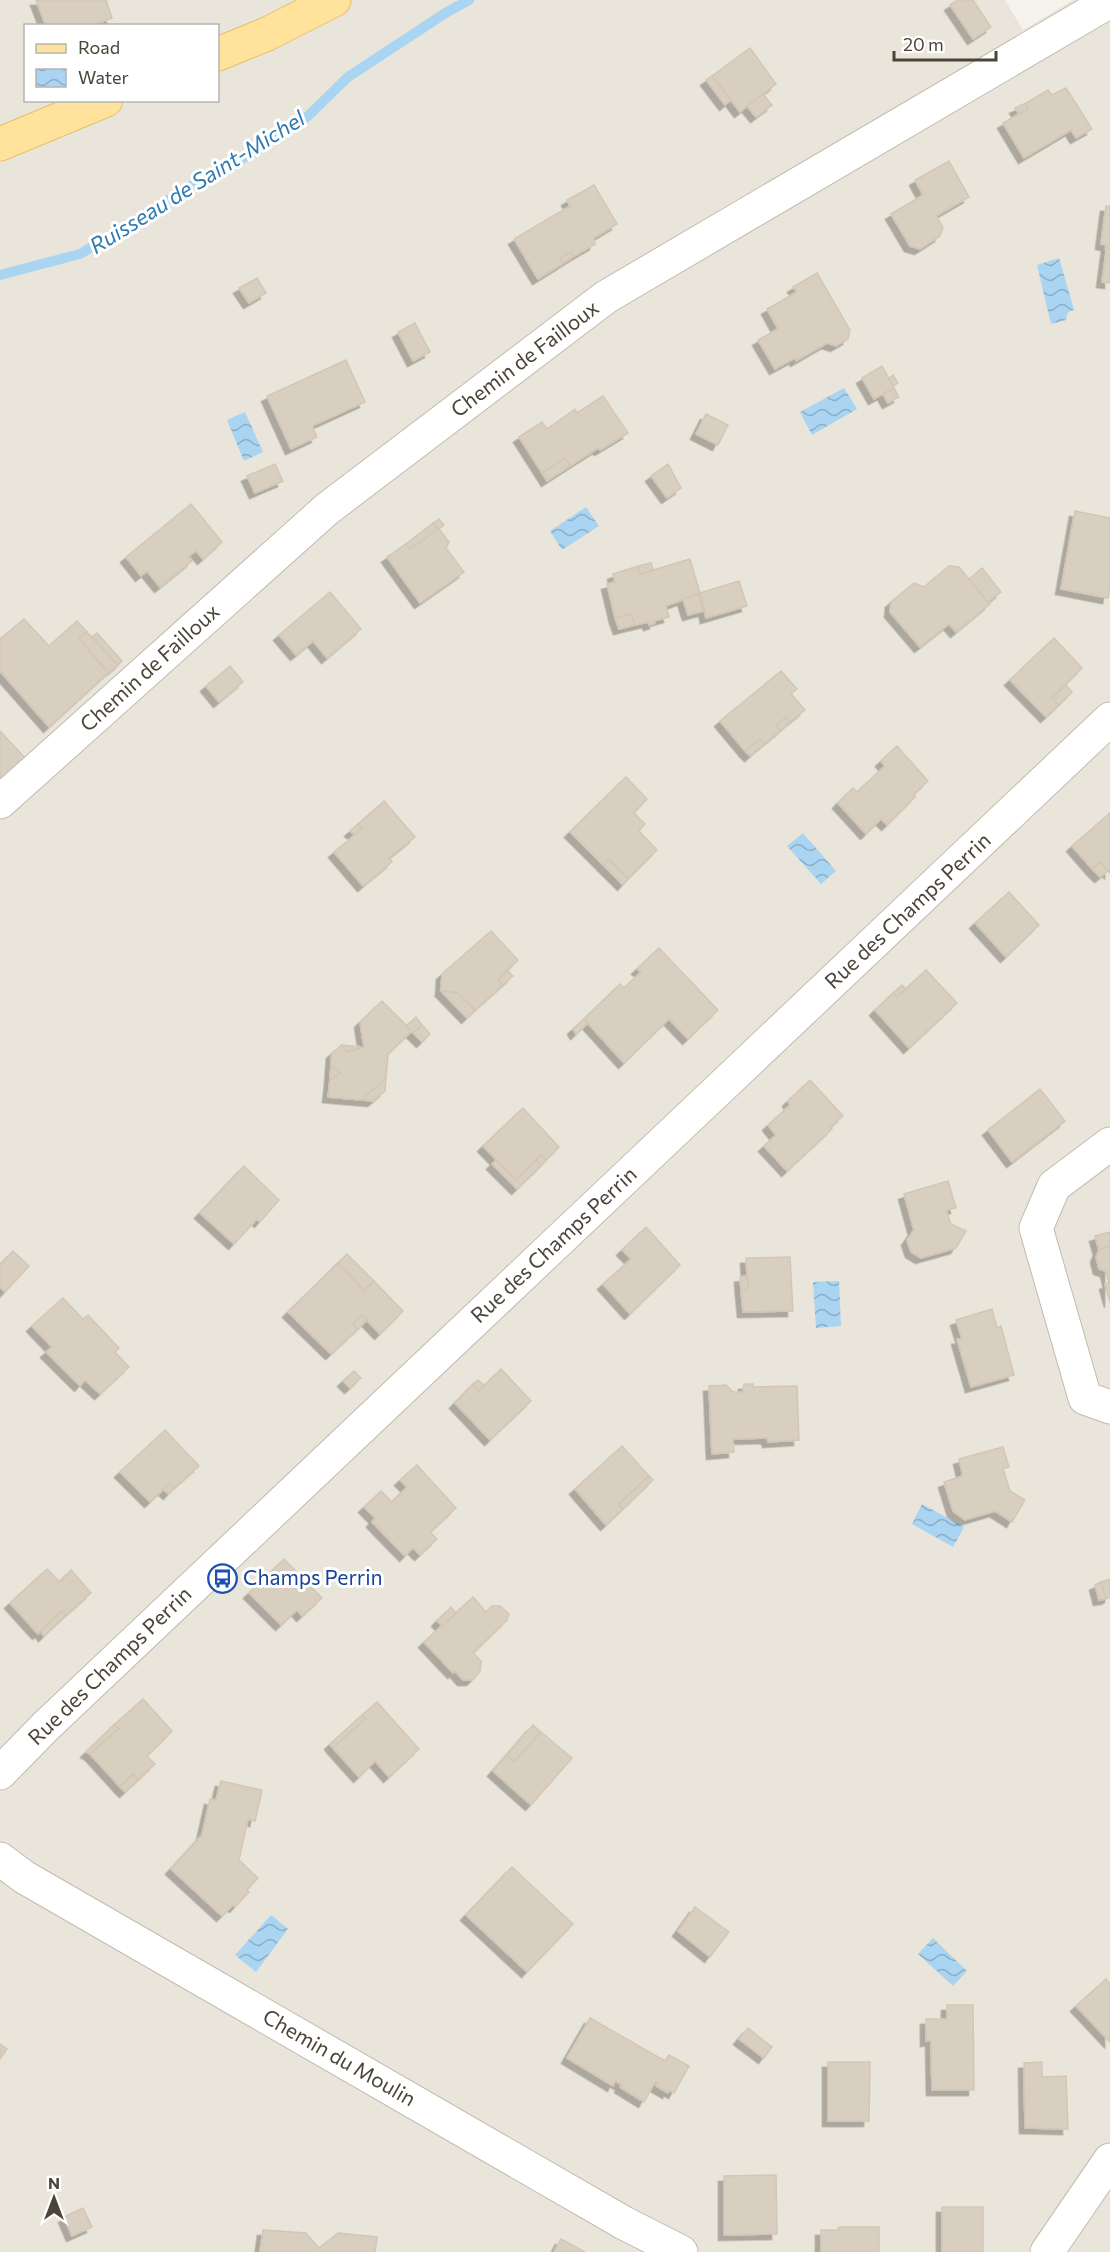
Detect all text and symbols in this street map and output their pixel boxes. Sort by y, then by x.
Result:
legend [24,24,219,102]
scale bar [894,24,996,62]
text: 20 m [903,33,944,55]
text: Road [78,36,120,58]
text: Water [78,66,129,88]
water label: Ruisseau de Saint-Michel [84,104,310,259]
street label: Chemin de Failloux [445,294,603,422]
street label: Chemin de Failloux [74,598,224,736]
street label: Rue des Champs Perrin [819,827,995,993]
street label: Rue des Champs Perrin [465,1161,641,1327]
bus stop icon: Champs Perrin [206,1562,238,1594]
place label: Champs Perrin [243,1564,383,1589]
street label: Rue des Champs Perrin [22,1580,196,1749]
street label: Chemin du Moulin [259,2003,421,2111]
north arrow [24,2168,84,2228]
text: N [48,2173,60,2192]

